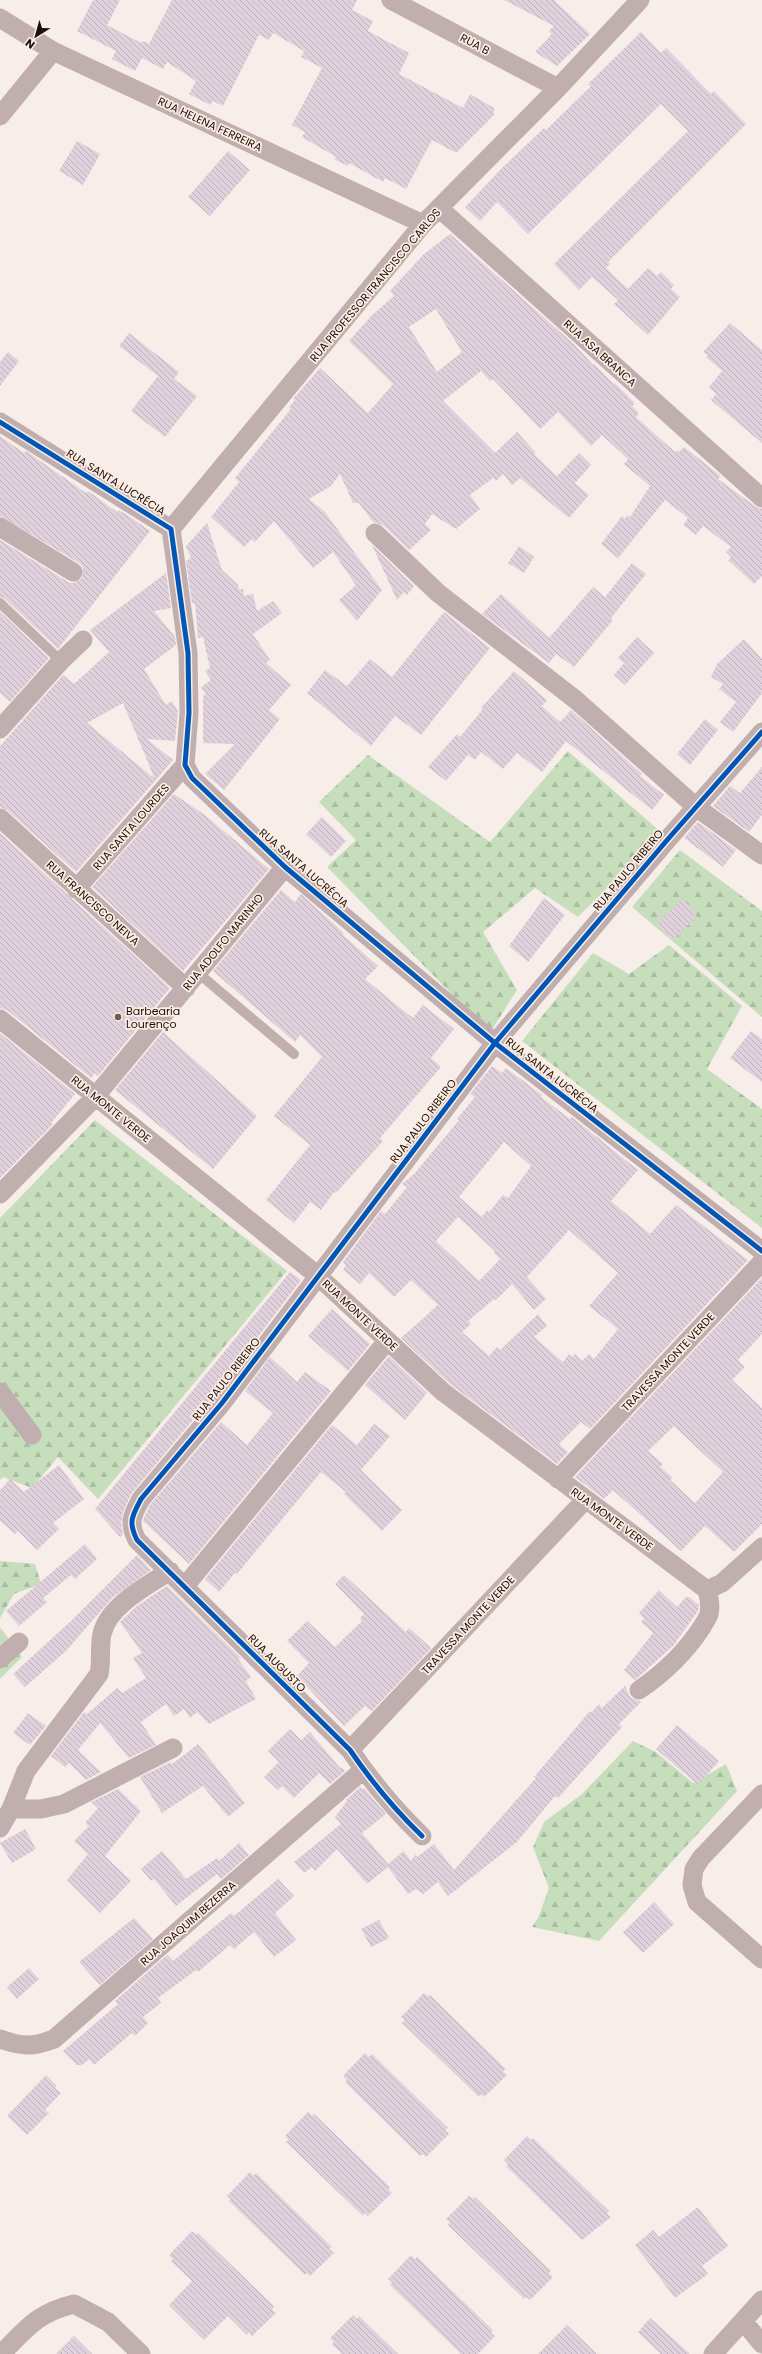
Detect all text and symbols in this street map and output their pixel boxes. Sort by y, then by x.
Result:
north arrow [16,16,56,56]
street label: RUA B [457,30,493,59]
text: N [22,35,38,53]
street label: RUA HELENA FERREIRA [155,93,265,155]
street label: RUA PROFESSOR FRANCISCO CARLOS [306,205,444,365]
street label: RUA ASA BRANCA [560,316,640,391]
street label: RUA SANTA LUCRÉCIA [63,445,169,519]
street label: RUA SANTA LOURDES [89,780,173,874]
street label: RUA SANTA LUCRÉCIA [256,825,353,912]
street label: RUA PAULO RIBEIRO [589,826,667,914]
street label: RUA FRANCISCO NEIVA [43,857,144,950]
street label: RUA ADOLFO MARINHO [179,890,267,994]
place label: Barbearia Lourenço [126,1003,180,1032]
marker: Barbearia Lourenço [113,1012,123,1022]
street label: RUA SANTA LUCRÉCIA [502,1034,602,1117]
street label: RUA MONTE VERDE [68,1072,154,1146]
street label: RUA PAULO RIBEIRO [386,1075,460,1166]
street label: RUA MONTE VERDE [319,1276,401,1354]
street label: TRAVESSA MONTE VERDE [618,1309,718,1415]
street label: RUA PAULO RIBEIRO [188,1334,264,1424]
street label: RUA MONTE VERDE [568,1484,656,1554]
street label: TRAVESSA MONTE VERDE [418,1572,518,1678]
street label: RUA AUGUSTO [244,1630,310,1696]
street label: RUA JOAQUIM BEZERRA [137,1876,240,1969]

